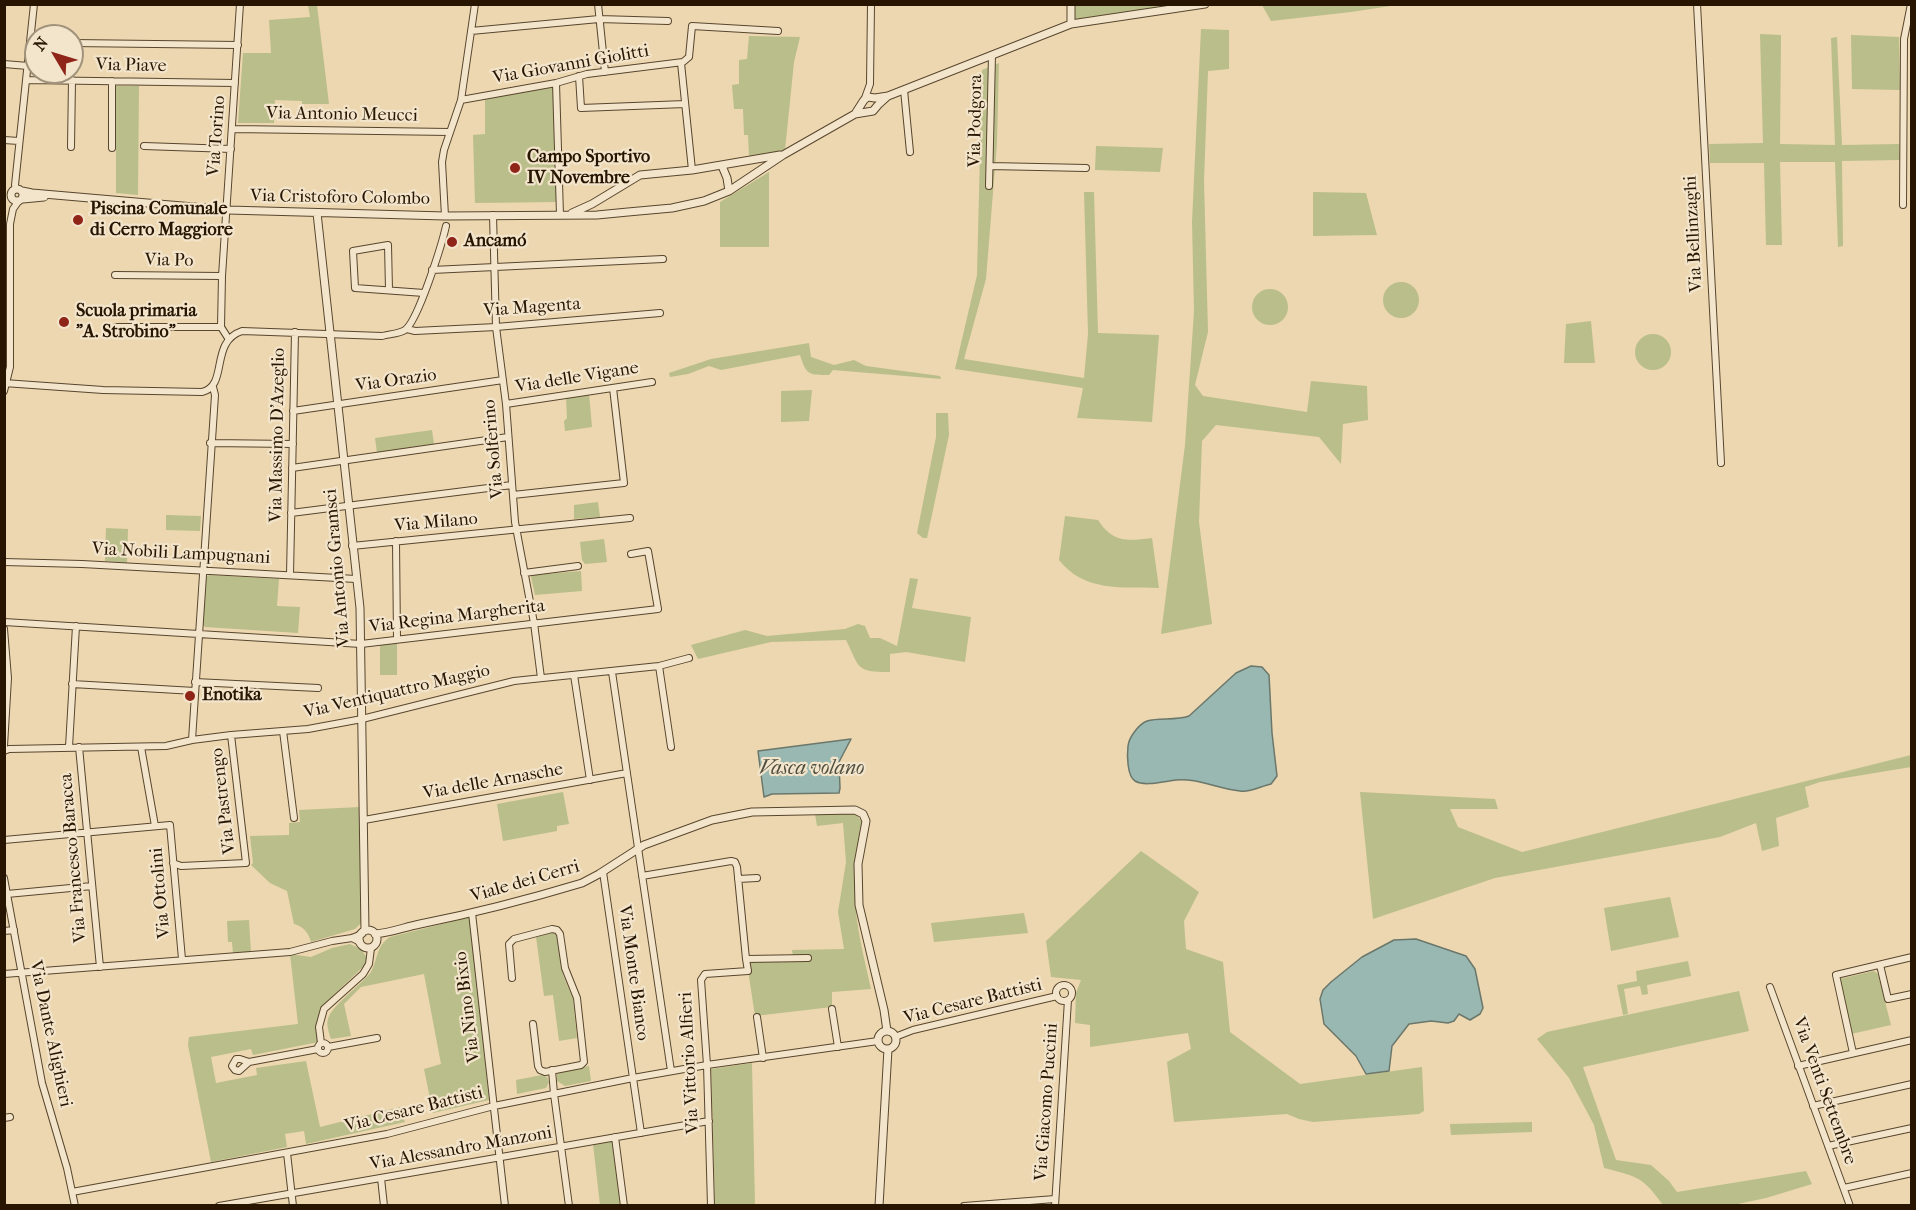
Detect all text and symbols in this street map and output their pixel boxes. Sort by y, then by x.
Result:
north arrow [24,24,84,84]
text: N [30,33,52,54]
street label: Via Giovanni Giolitti [491,41,651,89]
street label: Via Piave [95,55,167,77]
street label: Via Podgora [964,74,988,168]
street label: Via Torino [203,95,231,177]
street label: Via Antonio Meucci [266,103,418,127]
place label: Campo Sportivo IV Novembre [527,147,650,190]
marker: Campo Sportivo IV Novembre [508,161,522,175]
street label: Via Bellinzaghi [1680,175,1708,293]
street label: Via Cristoforo Colombo [250,186,430,210]
place label: Piscina Comunale di Cerro Maggiore [90,199,233,242]
marker: Piscina Comunale di Cerro Maggiore [71,213,85,227]
place label: Ancamó [464,231,526,253]
marker: Ancamó [445,235,459,249]
street label: Via Po [144,250,194,272]
street label: Via Magenta [483,294,581,322]
place label: Scuola primaria "A. Strobino" [76,301,197,344]
marker: Scuola primaria "A. Strobino" [57,315,71,329]
street label: Via Massimo D'Azeglio [266,347,290,523]
street label: Via delle Vigane [514,358,640,398]
street label: Via Orazio [354,365,438,397]
street label: Via Solferino [479,399,509,499]
street label: Via Antonio Gramsci [320,488,356,648]
street label: Via Milano [393,509,479,537]
street label: Via Nobili Lampugnani [91,539,271,569]
street label: Via Regina Margherita [368,595,546,639]
street label: Via Ventiquattro Maggio [302,660,492,724]
place label: Enotika [202,685,262,707]
marker: Enotika [183,689,197,703]
street label: Via Pastrengo [207,747,241,855]
water label: Vasca volano [759,757,865,781]
street label: Via delle Arnasche [421,759,565,805]
street label: Via Francesco Baracca [56,772,92,944]
street label: Via Ottolini [146,847,176,939]
street label: Viale dei Cerri [468,856,582,908]
street label: Via Monte Bianco [613,904,653,1042]
street label: Via Nino Bixio [450,950,486,1064]
street label: Via Dante Alighieri [24,959,76,1109]
street label: Via Cesare Battisti [901,974,1045,1030]
street label: Via Vittorio Alfieri [675,991,705,1135]
street label: Via Venti Settembre [1787,1014,1861,1168]
street label: Via Giacomo Puccini [1031,1022,1063,1182]
street label: Via Cesare Battisti [342,1082,486,1138]
street label: Via Alessandro Manzoni [368,1122,554,1176]

